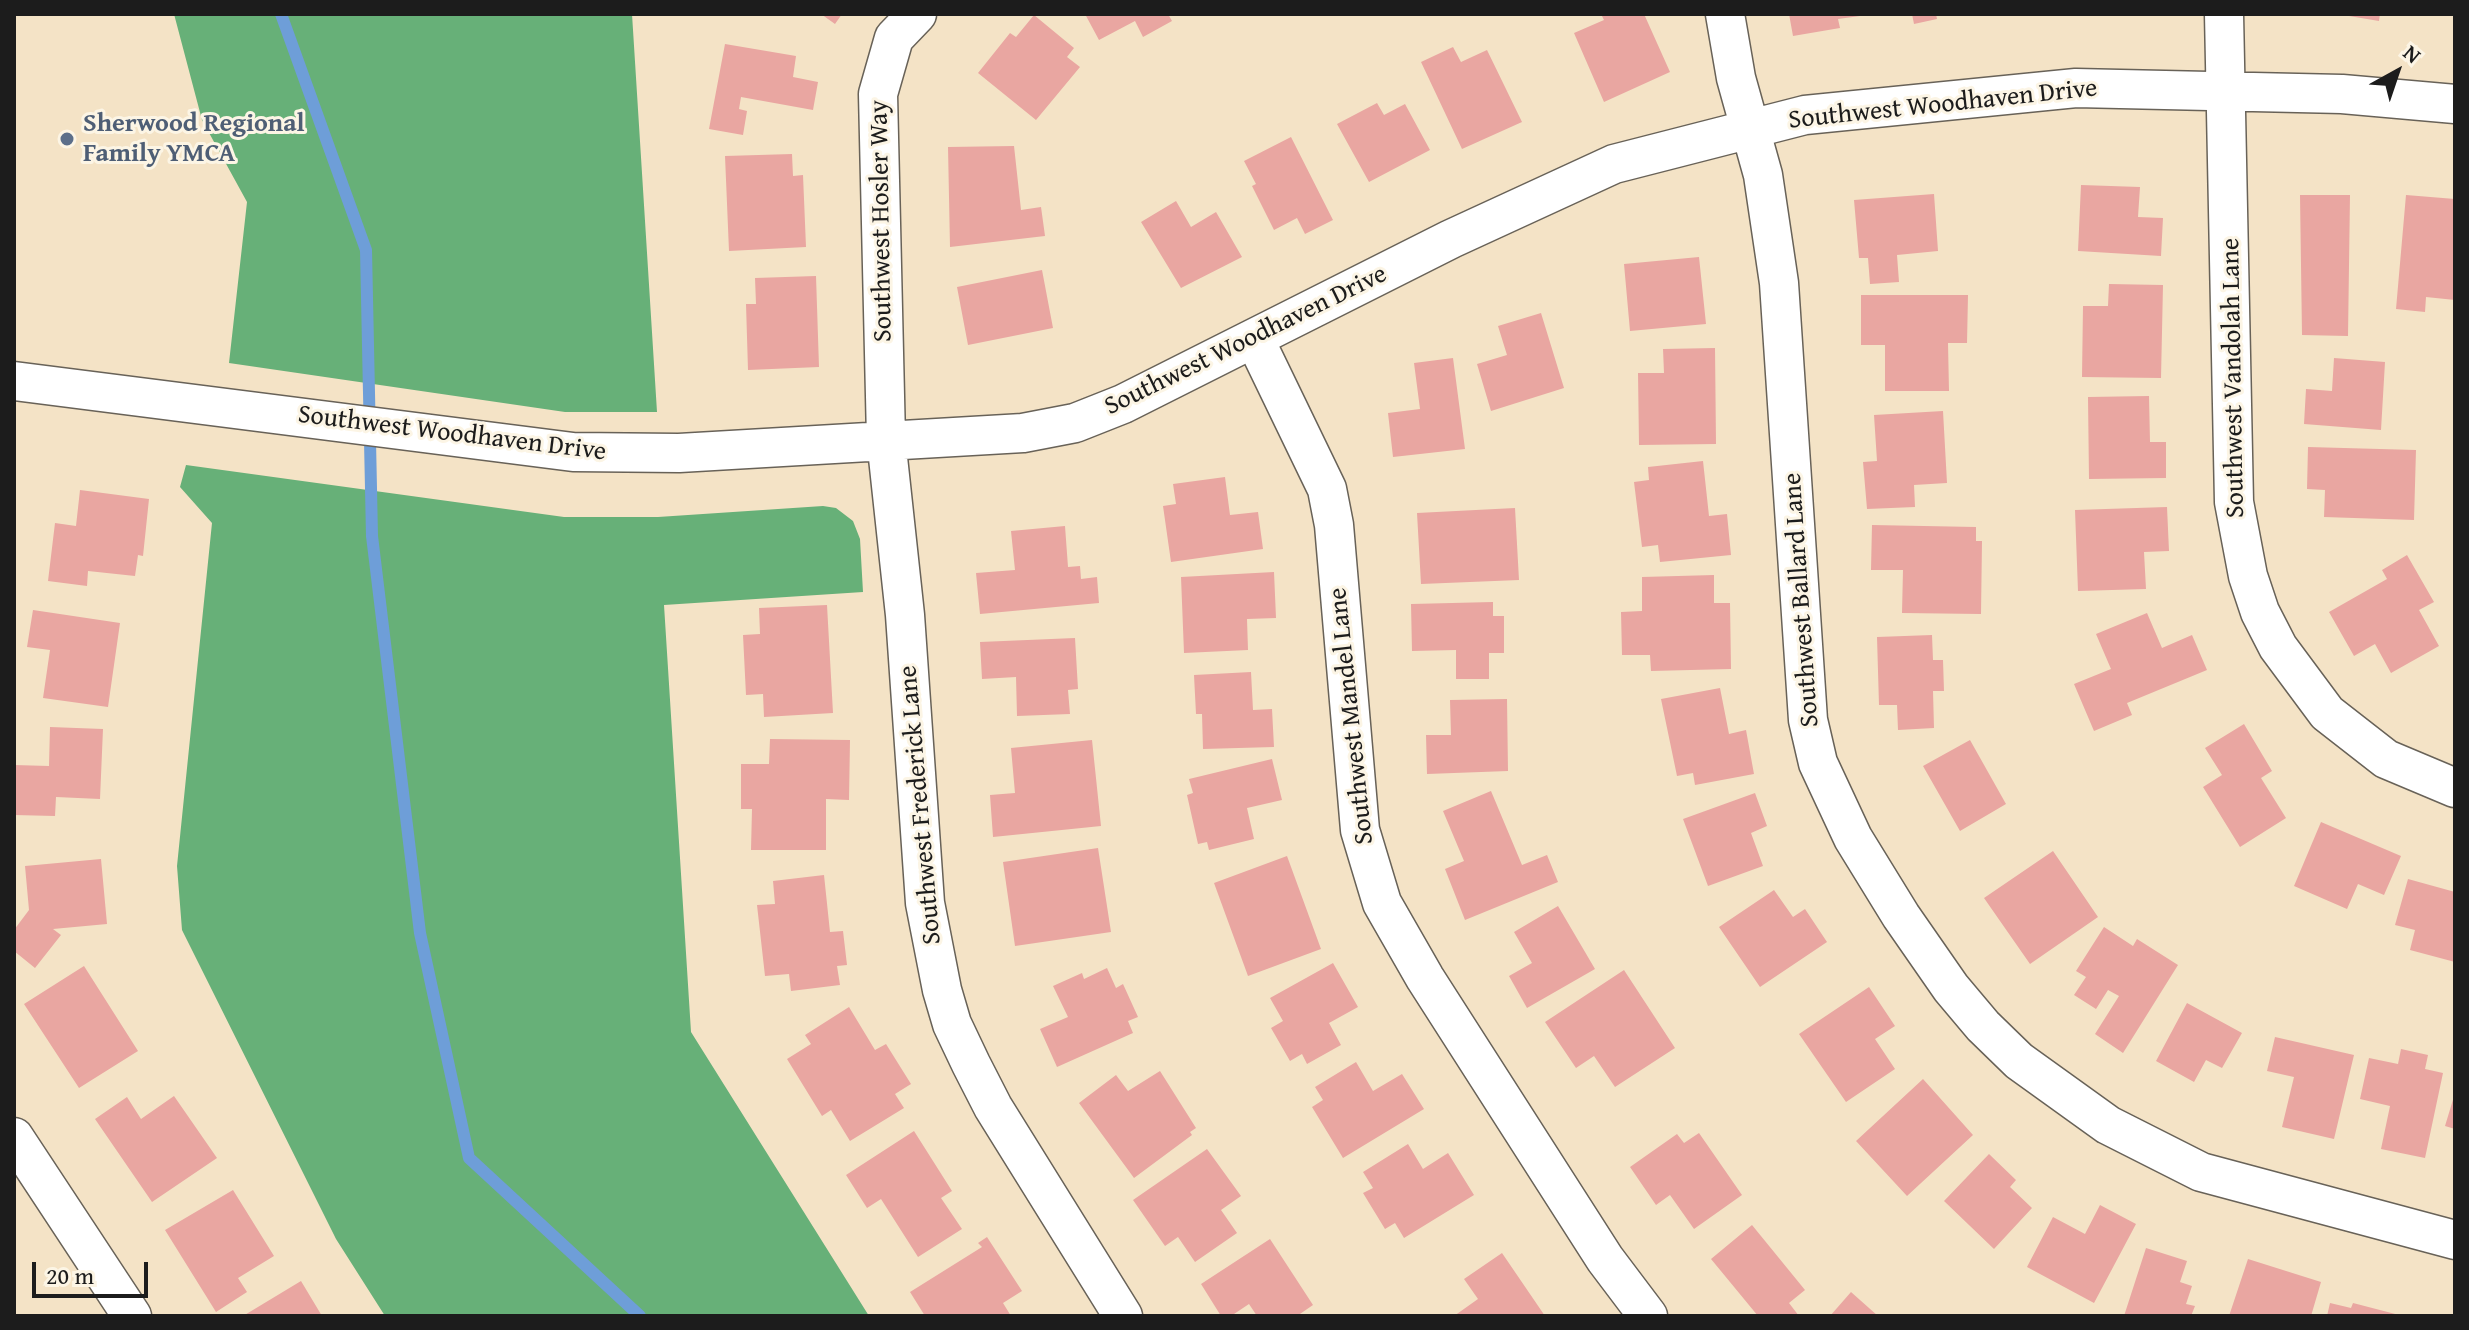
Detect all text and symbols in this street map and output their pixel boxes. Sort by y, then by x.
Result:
north arrow [2357,32,2437,112]
text: N [2397,37,2428,71]
street label: Southwest Woodhaven Drive [1787,73,2099,137]
street label: Southwest Hosler Way [864,100,900,342]
place label: Sherwood Regional Family YMCA [83,108,305,170]
marker: Sherwood Regional Family YMCA [58,130,76,148]
street label: Southwest Vandolah Lane [2216,238,2252,518]
street label: Southwest Woodhaven Drive [1100,259,1392,423]
street label: Southwest Woodhaven Drive [296,400,608,468]
street label: Southwest Ballard Lane [1778,472,1826,728]
street label: Southwest Mandel Lane [1323,586,1381,846]
street label: Southwest Frederick Lane [893,664,949,946]
scale bar [36,1246,152,1296]
text: 20 m [46,1258,94,1293]

